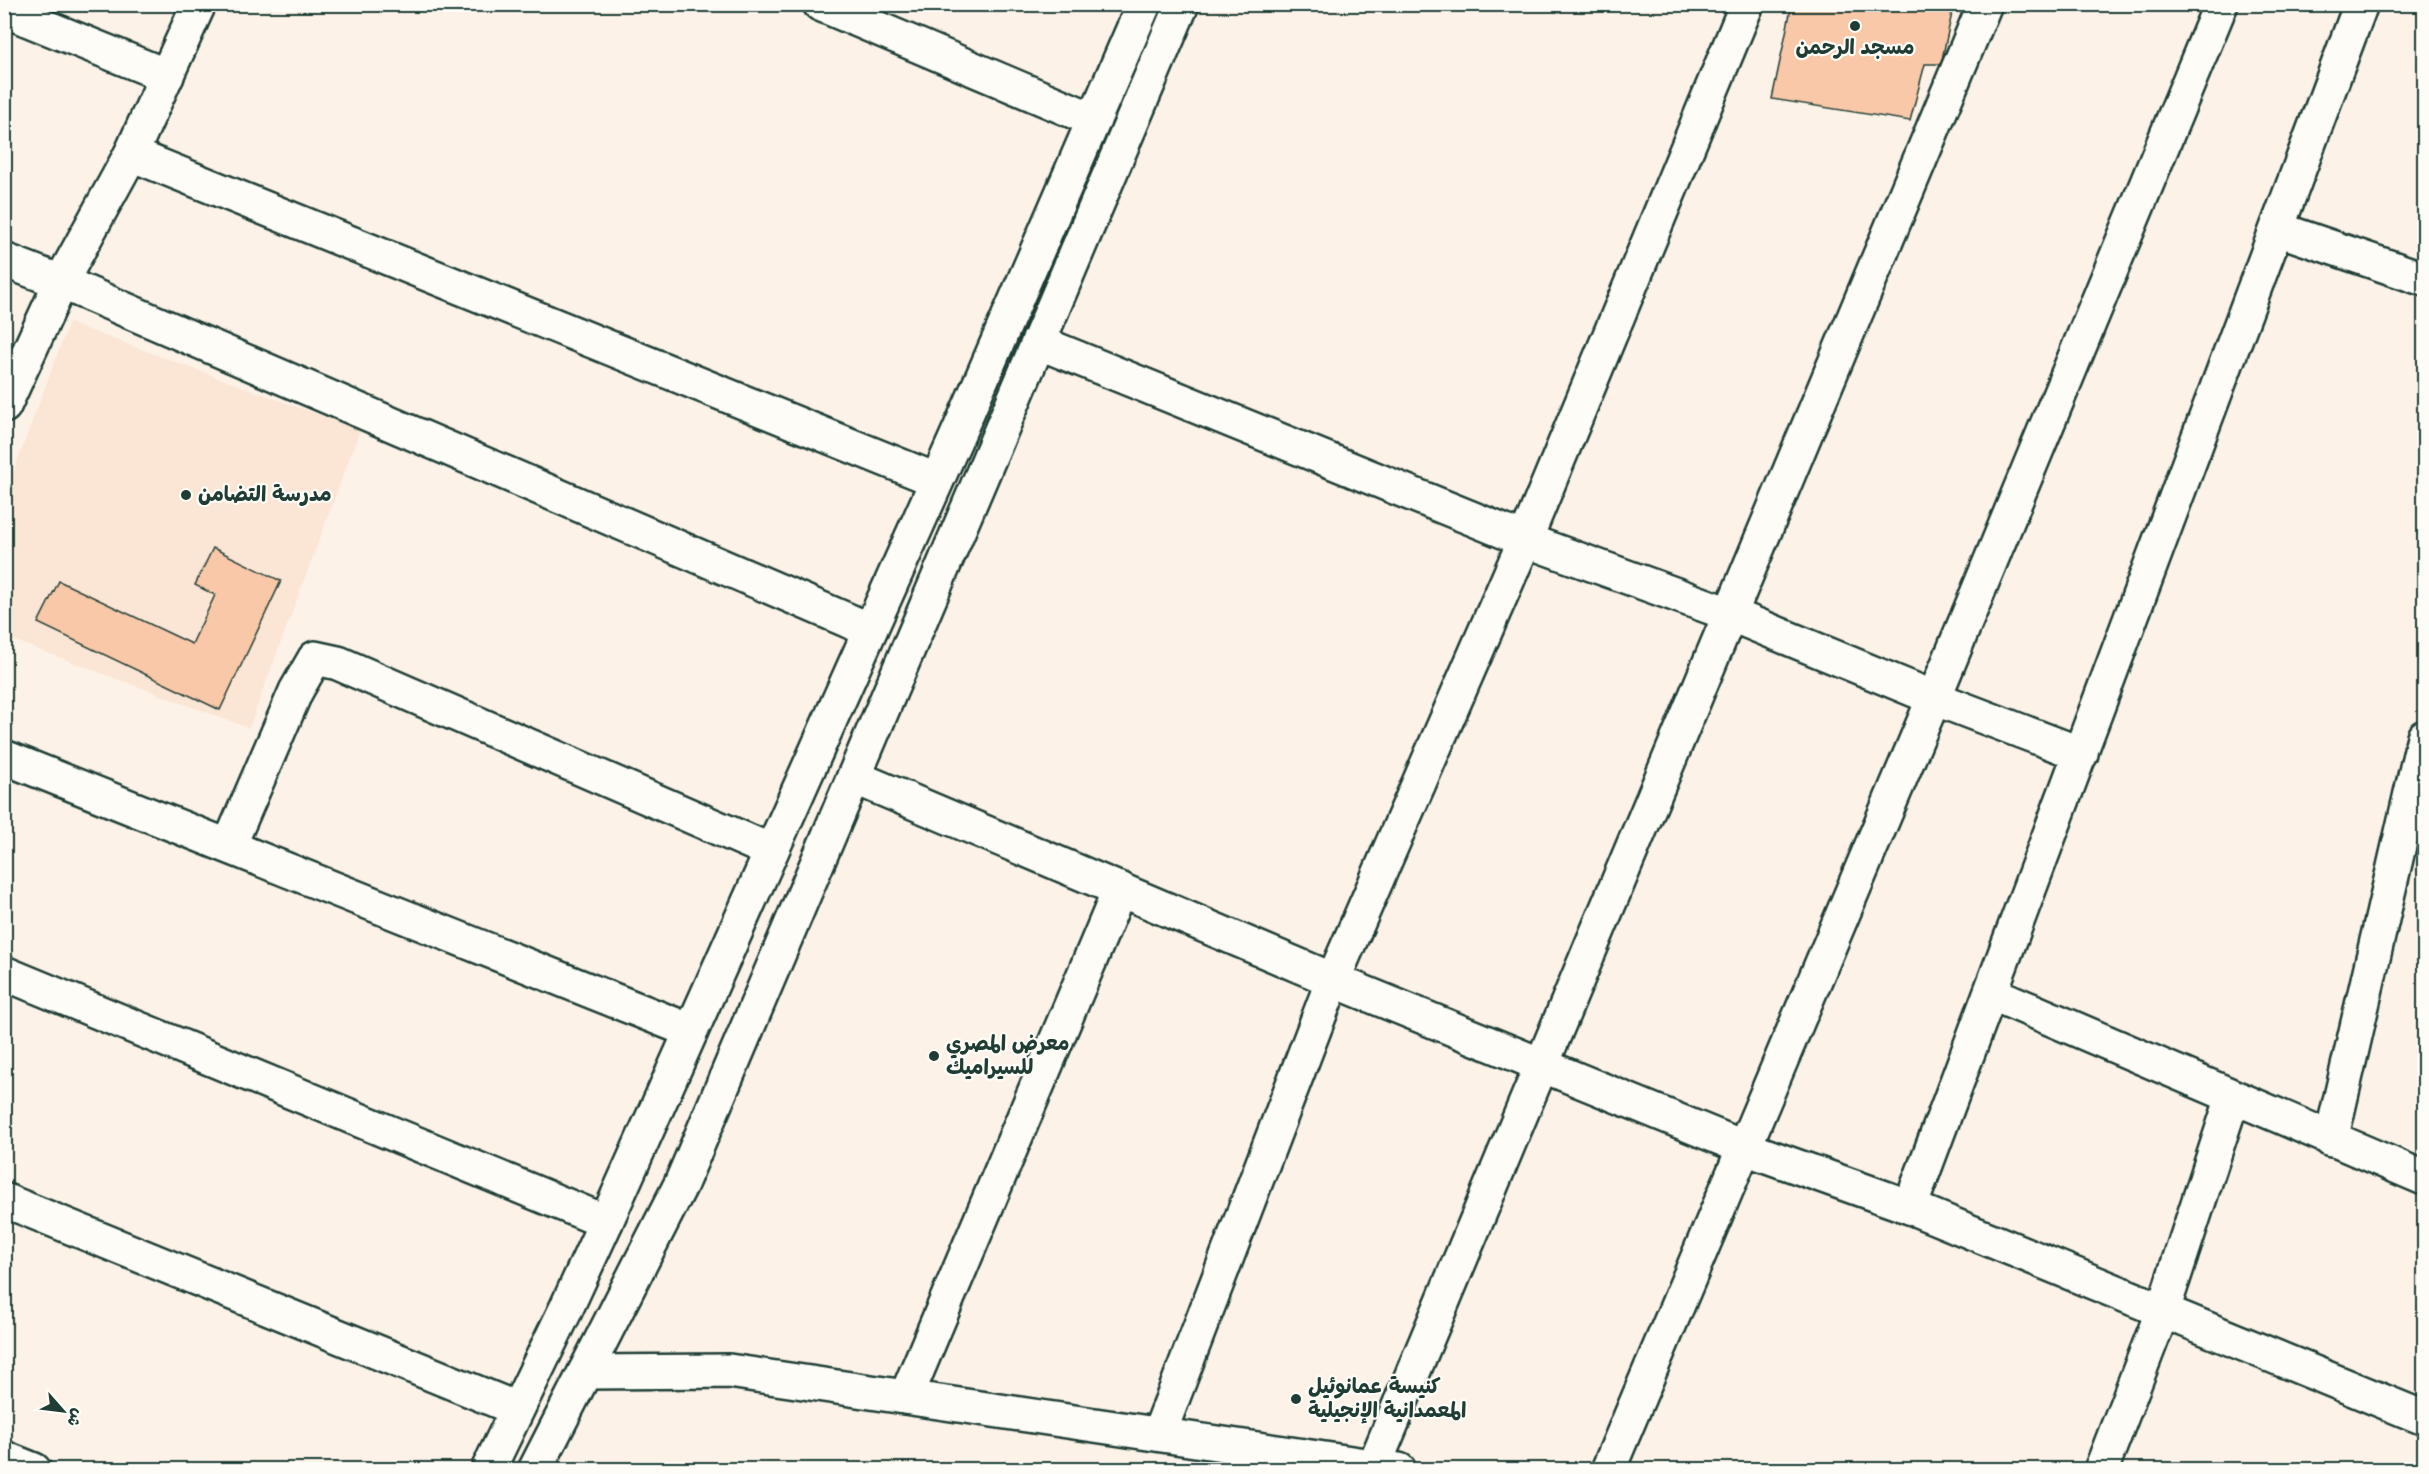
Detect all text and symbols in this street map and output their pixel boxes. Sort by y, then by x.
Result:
marker: مسجد الرحمن [1848,19,1862,33]
place label: مسجد الرحمن [1796,34,1914,62]
place label: مدرسة التضامن [198,481,332,509]
marker: مدرسة التضامن [179,488,193,502]
place label: معرض المصري للسيراميك [946,1030,1069,1082]
marker: معرض المصري للسيراميك [927,1049,941,1063]
place label: كنيسة عمانوئيل المعمدانية الإنجيلية [1308,1373,1466,1425]
north arrow [33,1381,93,1441]
marker: كنيسة عمانوئيل المعمدانية الإنجيلية [1289,1392,1303,1406]
text: ش [62,1405,88,1430]

